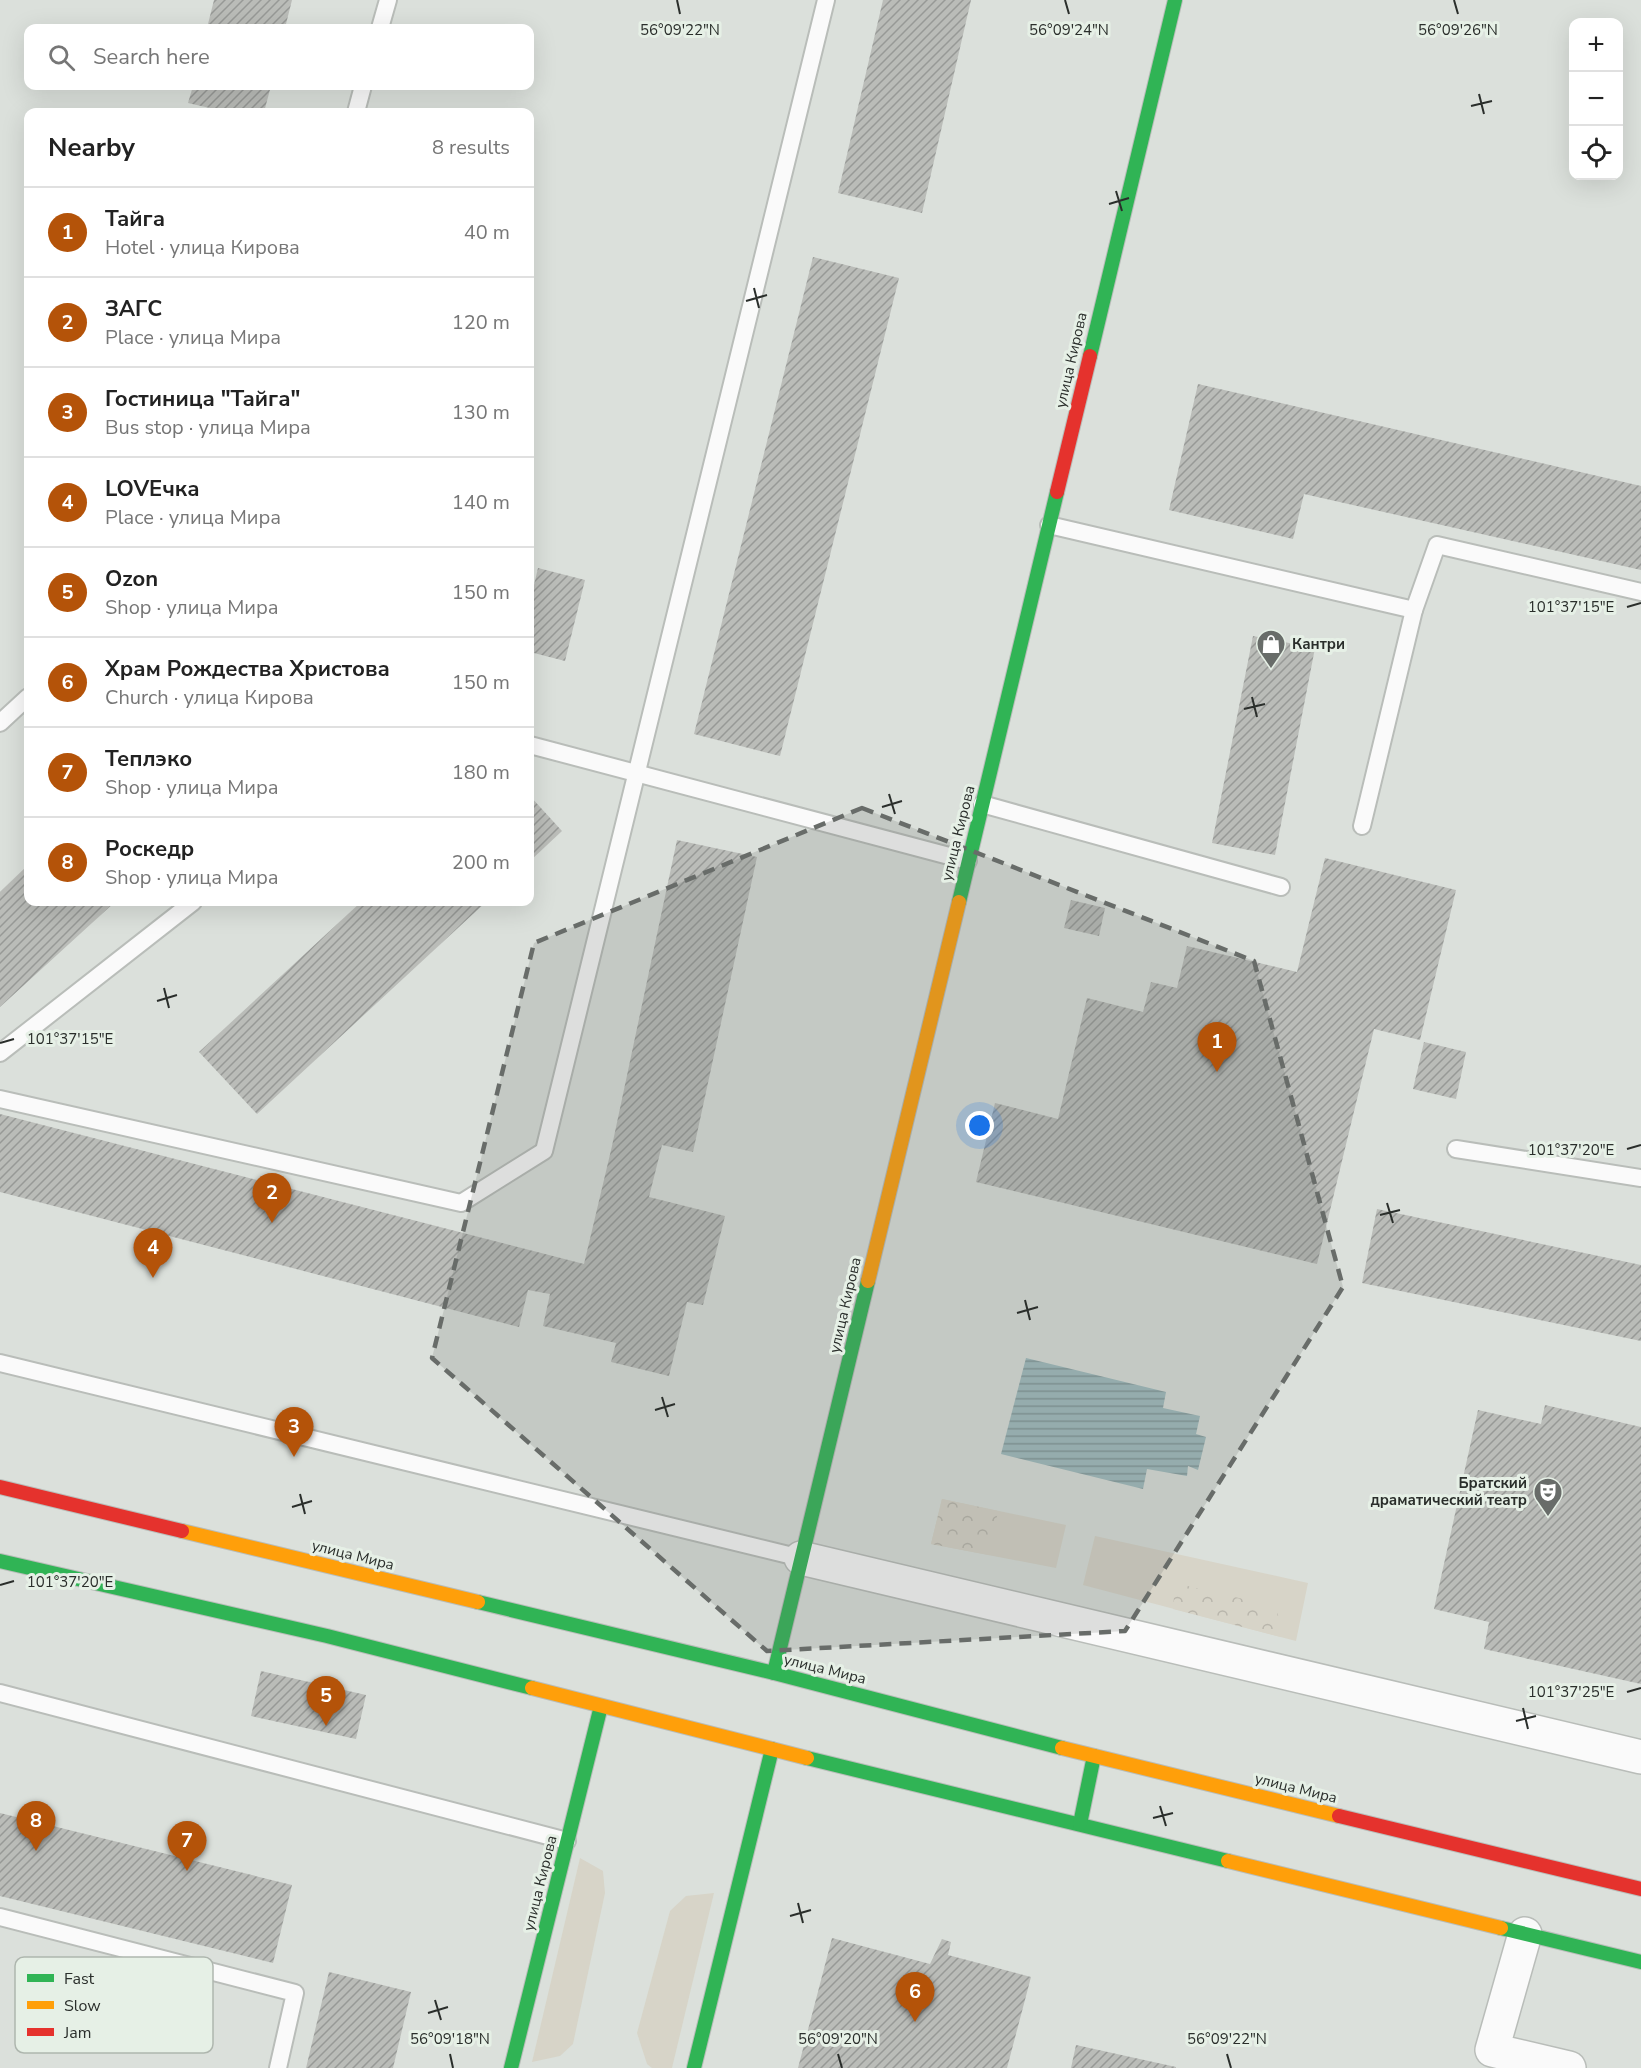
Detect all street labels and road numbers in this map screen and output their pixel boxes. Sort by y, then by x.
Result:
street label: улица Кирова [1050,310,1092,410]
street label: улица Кирова [936,783,980,883]
street label: улица Кирова [824,1255,866,1355]
street label: улица Мира [310,1535,396,1575]
street label: улица Мира [782,1649,868,1689]
street label: улица Мира [1253,1768,1339,1808]
street label: улица Кирова [518,1833,562,1933]

